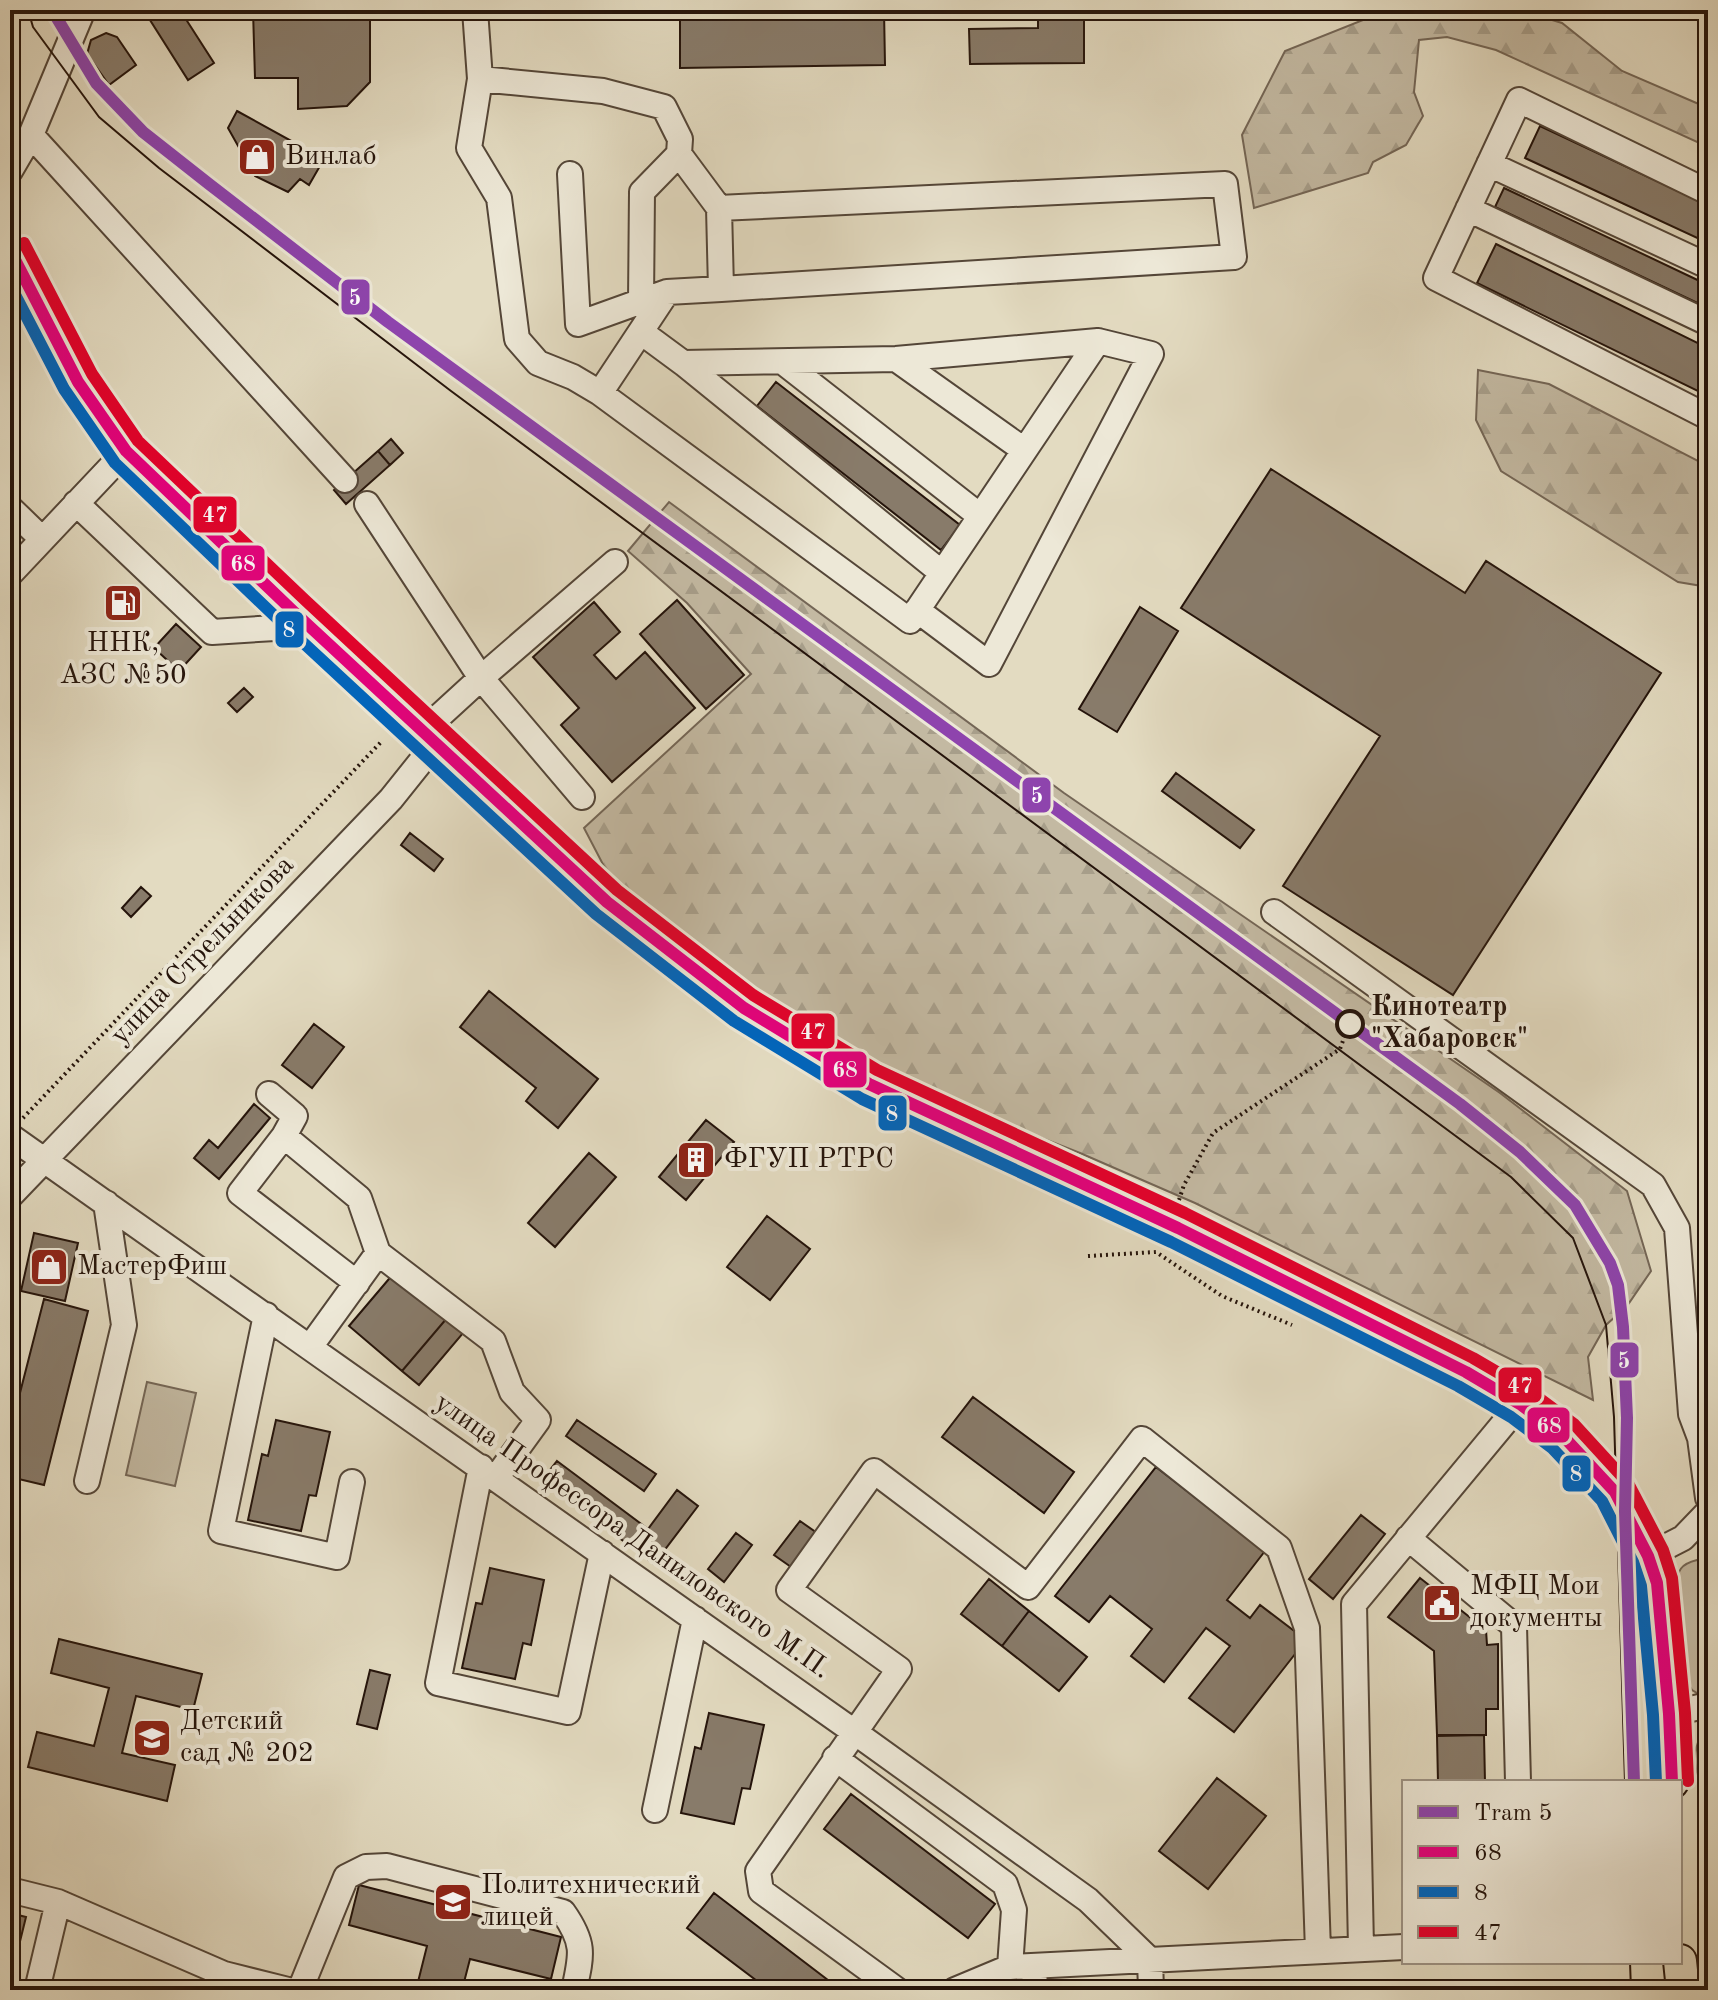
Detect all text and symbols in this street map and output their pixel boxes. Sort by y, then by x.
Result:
shop icon: Винлаб [236,136,278,178]
place label: Винлаб [285,143,377,171]
line badge: 5 [340,278,371,316]
text: 5 [349,288,361,310]
line badge: 47 [192,495,238,534]
text: 47 [202,505,228,527]
line badge: 68 [220,544,266,582]
text: 68 [230,554,256,576]
fuel station icon: ННК, АЗС №50 [102,582,144,624]
line badge: 8 [274,610,305,649]
text: 8 [283,620,295,642]
place label: ННК, АЗС №50 [60,630,186,690]
line badge: 5 [1021,776,1052,814]
text: 5 [1031,786,1043,808]
street label: улица Стрельникова [106,851,300,1051]
place label: Кинотеатр "Хабаровск" [1371,993,1528,1054]
marker: Кинотеатр "Хабаровск" [1336,1010,1364,1038]
line badge: 47 [790,1012,836,1050]
text: 47 [800,1022,826,1044]
line badge: 68 [822,1050,868,1089]
text: 68 [832,1060,858,1082]
line badge: 8 [877,1094,908,1132]
text: 8 [886,1104,898,1126]
building icon: ФГУП РТРС [675,1139,717,1181]
place label: ФГУП РТРС [724,1146,894,1174]
shop icon: МастерФиш [28,1246,70,1288]
place label: МастерФиш [77,1253,227,1281]
line badge: 5 [1609,1341,1640,1379]
text: 5 [1618,1351,1630,1373]
line badge: 47 [1497,1366,1543,1404]
text: 47 [1507,1376,1533,1398]
street label: улица Профессора Даниловского М.П. [429,1389,835,1685]
line badge: 68 [1526,1406,1571,1444]
text: 68 [1536,1416,1562,1438]
line badge: 8 [1561,1454,1592,1493]
text: 8 [1570,1464,1582,1486]
place label: МФЦ Мои документы [1470,1573,1603,1633]
public building icon: МФЦ Мои документы [1421,1582,1463,1624]
place label: Детский сад № 202 [180,1708,314,1768]
school or university icon: Детский сад № 202 [131,1717,173,1759]
legend [1402,1780,1682,1964]
text: Tram 5 [1474,1802,1553,1826]
text: 68 [1474,1842,1502,1866]
place label: Политехнический лицей [481,1872,700,1932]
school or university icon: Политехнический лицей [432,1881,474,1923]
text: 8 [1474,1882,1488,1906]
text: 47 [1474,1922,1502,1946]

